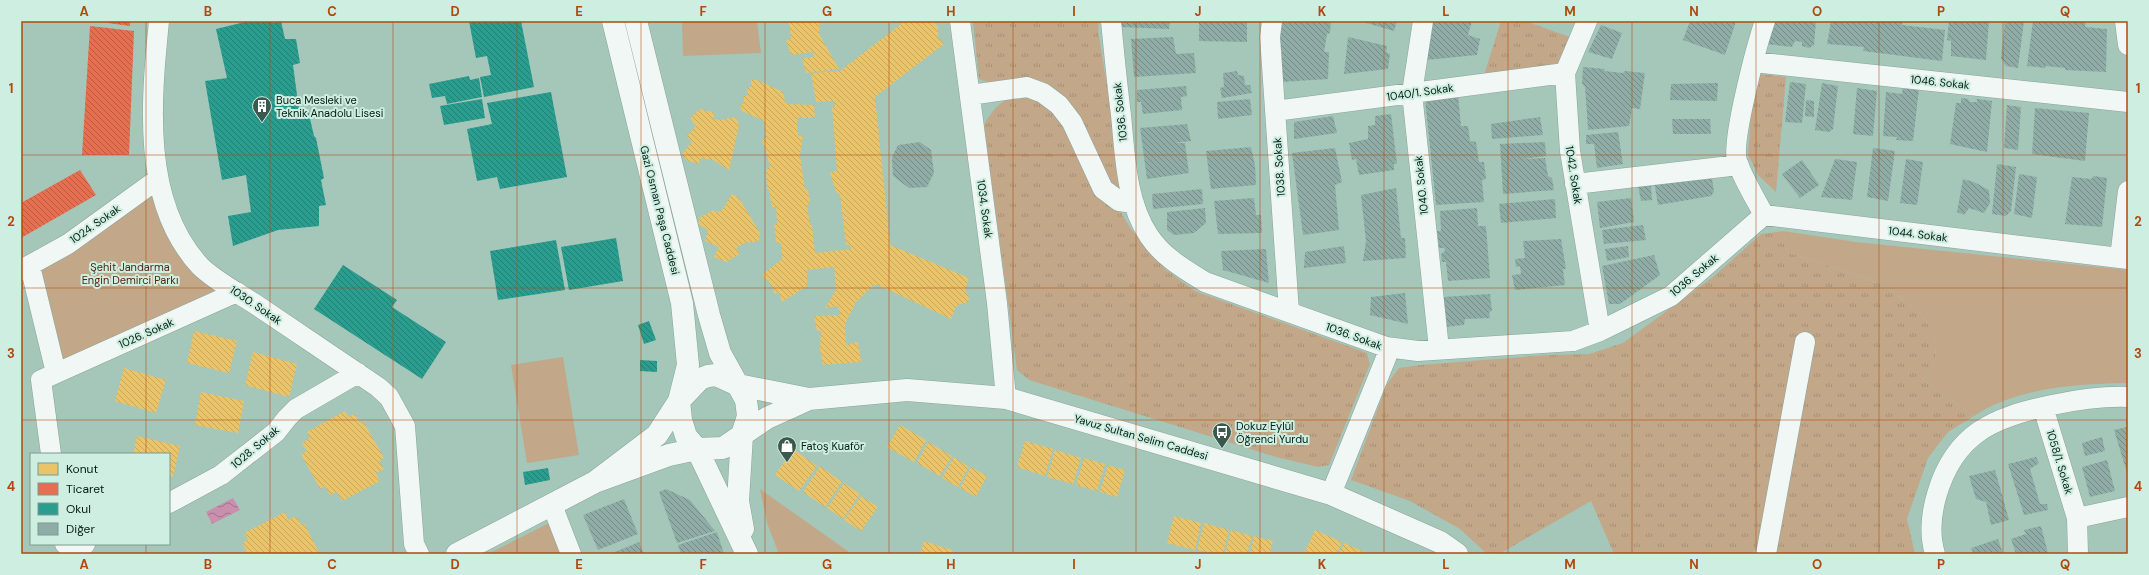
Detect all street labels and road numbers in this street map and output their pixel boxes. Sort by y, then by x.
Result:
street label: 1046. Sokak [1910,72,1971,92]
street label: 1040/1. Sokak [1386,80,1455,104]
street label: 1036. Sokak [1110,81,1130,142]
street label: 1038. Sokak [1270,137,1288,197]
street label: Gazi Osman Paşa Caddesi [637,144,683,276]
street label: 1042. Sokak [1562,145,1586,206]
street label: 1040. Sokak [1411,154,1431,215]
street label: 1034. Sokak [974,179,996,240]
street label: 1024. Sokak [67,201,123,247]
street label: 1044. Sokak [1888,223,1949,245]
street label: 1036. Sokak [1667,250,1721,299]
street label: 1030. Sokak [227,283,285,328]
street label: 1026. Sokak [116,314,176,351]
street label: 1036. Sokak [1324,319,1385,353]
street label: Yavuz Sultan Selim Caddesi [1072,411,1210,463]
street label: 1028. Sokak [228,422,282,471]
street label: 1058/1. Sokak [2044,428,2077,496]

